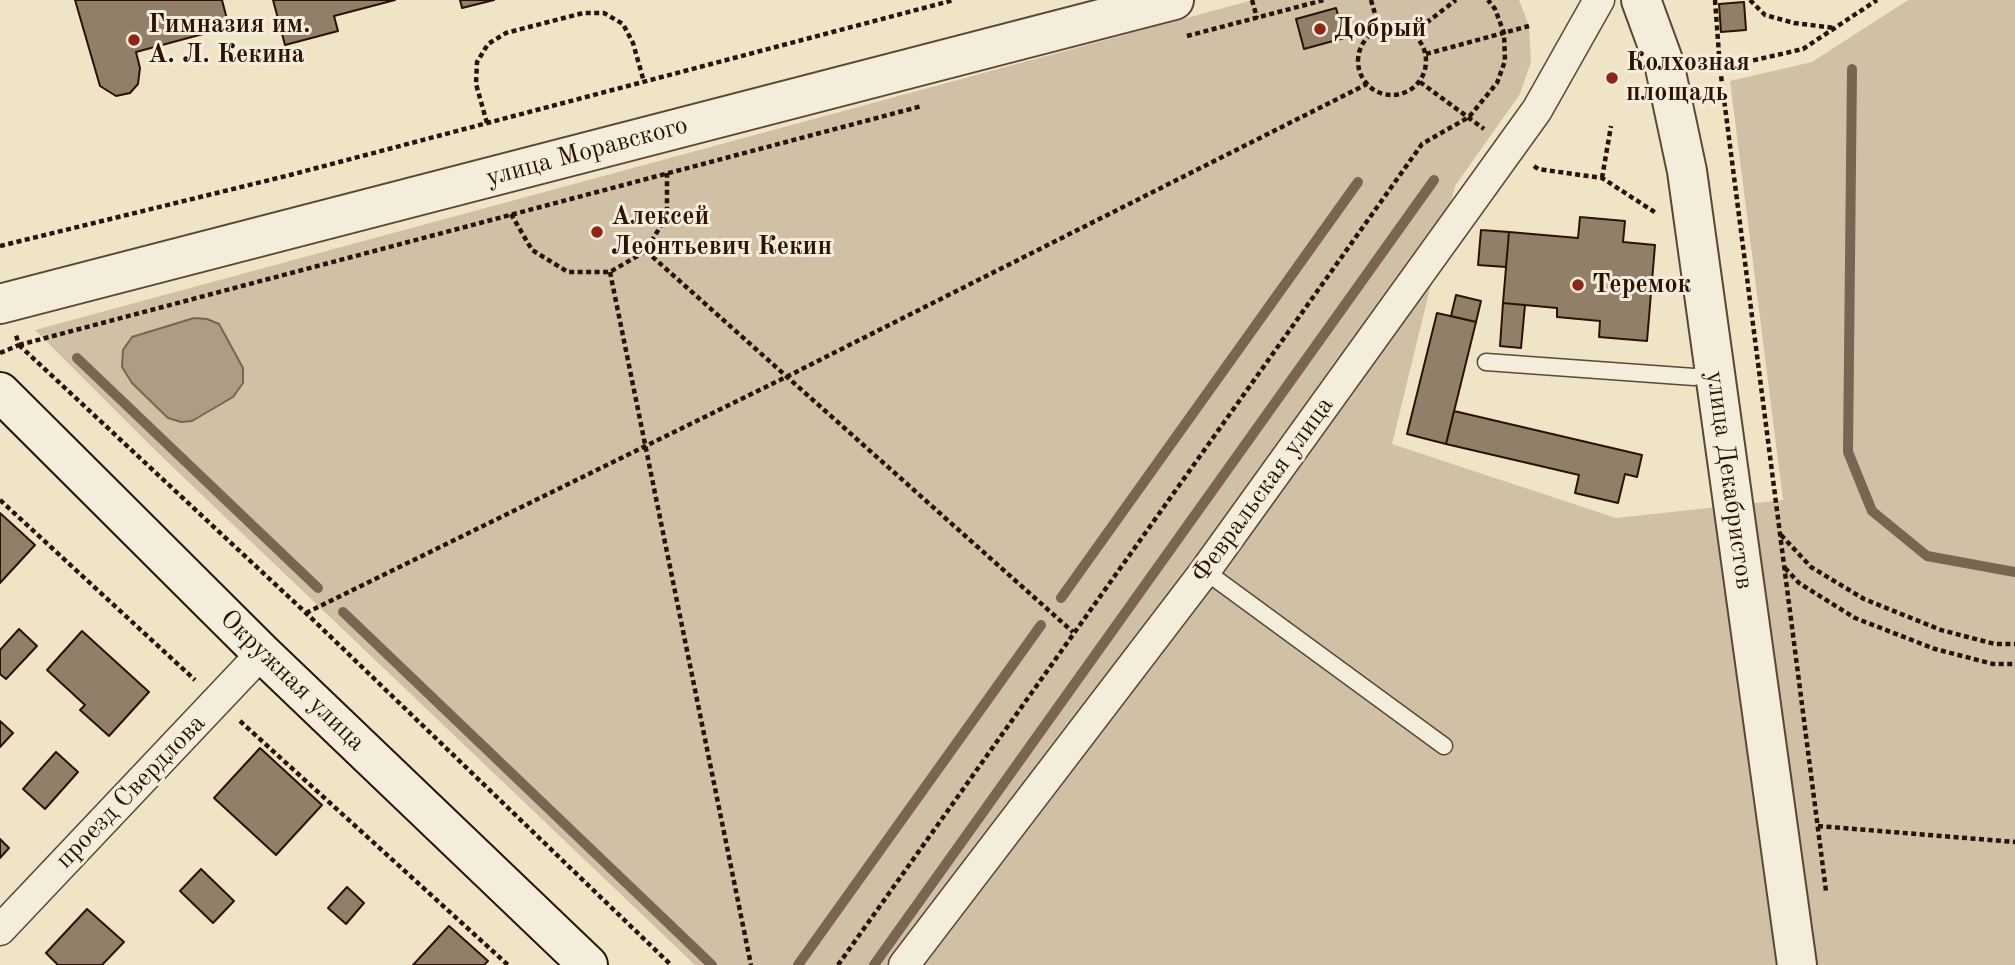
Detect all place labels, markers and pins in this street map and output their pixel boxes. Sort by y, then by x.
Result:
place label: Гимназия им. А. Л. Кекина [148,9,310,70]
place label: Добрый [1334,13,1426,45]
marker: Добрый [1312,21,1328,37]
marker: Гимназия им. А. Л. Кекина [126,32,142,48]
place label: Колхозная площадь [1626,47,1750,108]
marker: Колхозная площадь [1604,70,1620,86]
place label: Алексей Леонтьевич Кекин [611,201,832,262]
marker: Алексей Леонтьевич Кекин [589,224,605,240]
place label: Теремок [1592,269,1691,301]
marker: Теремок [1570,277,1586,293]

